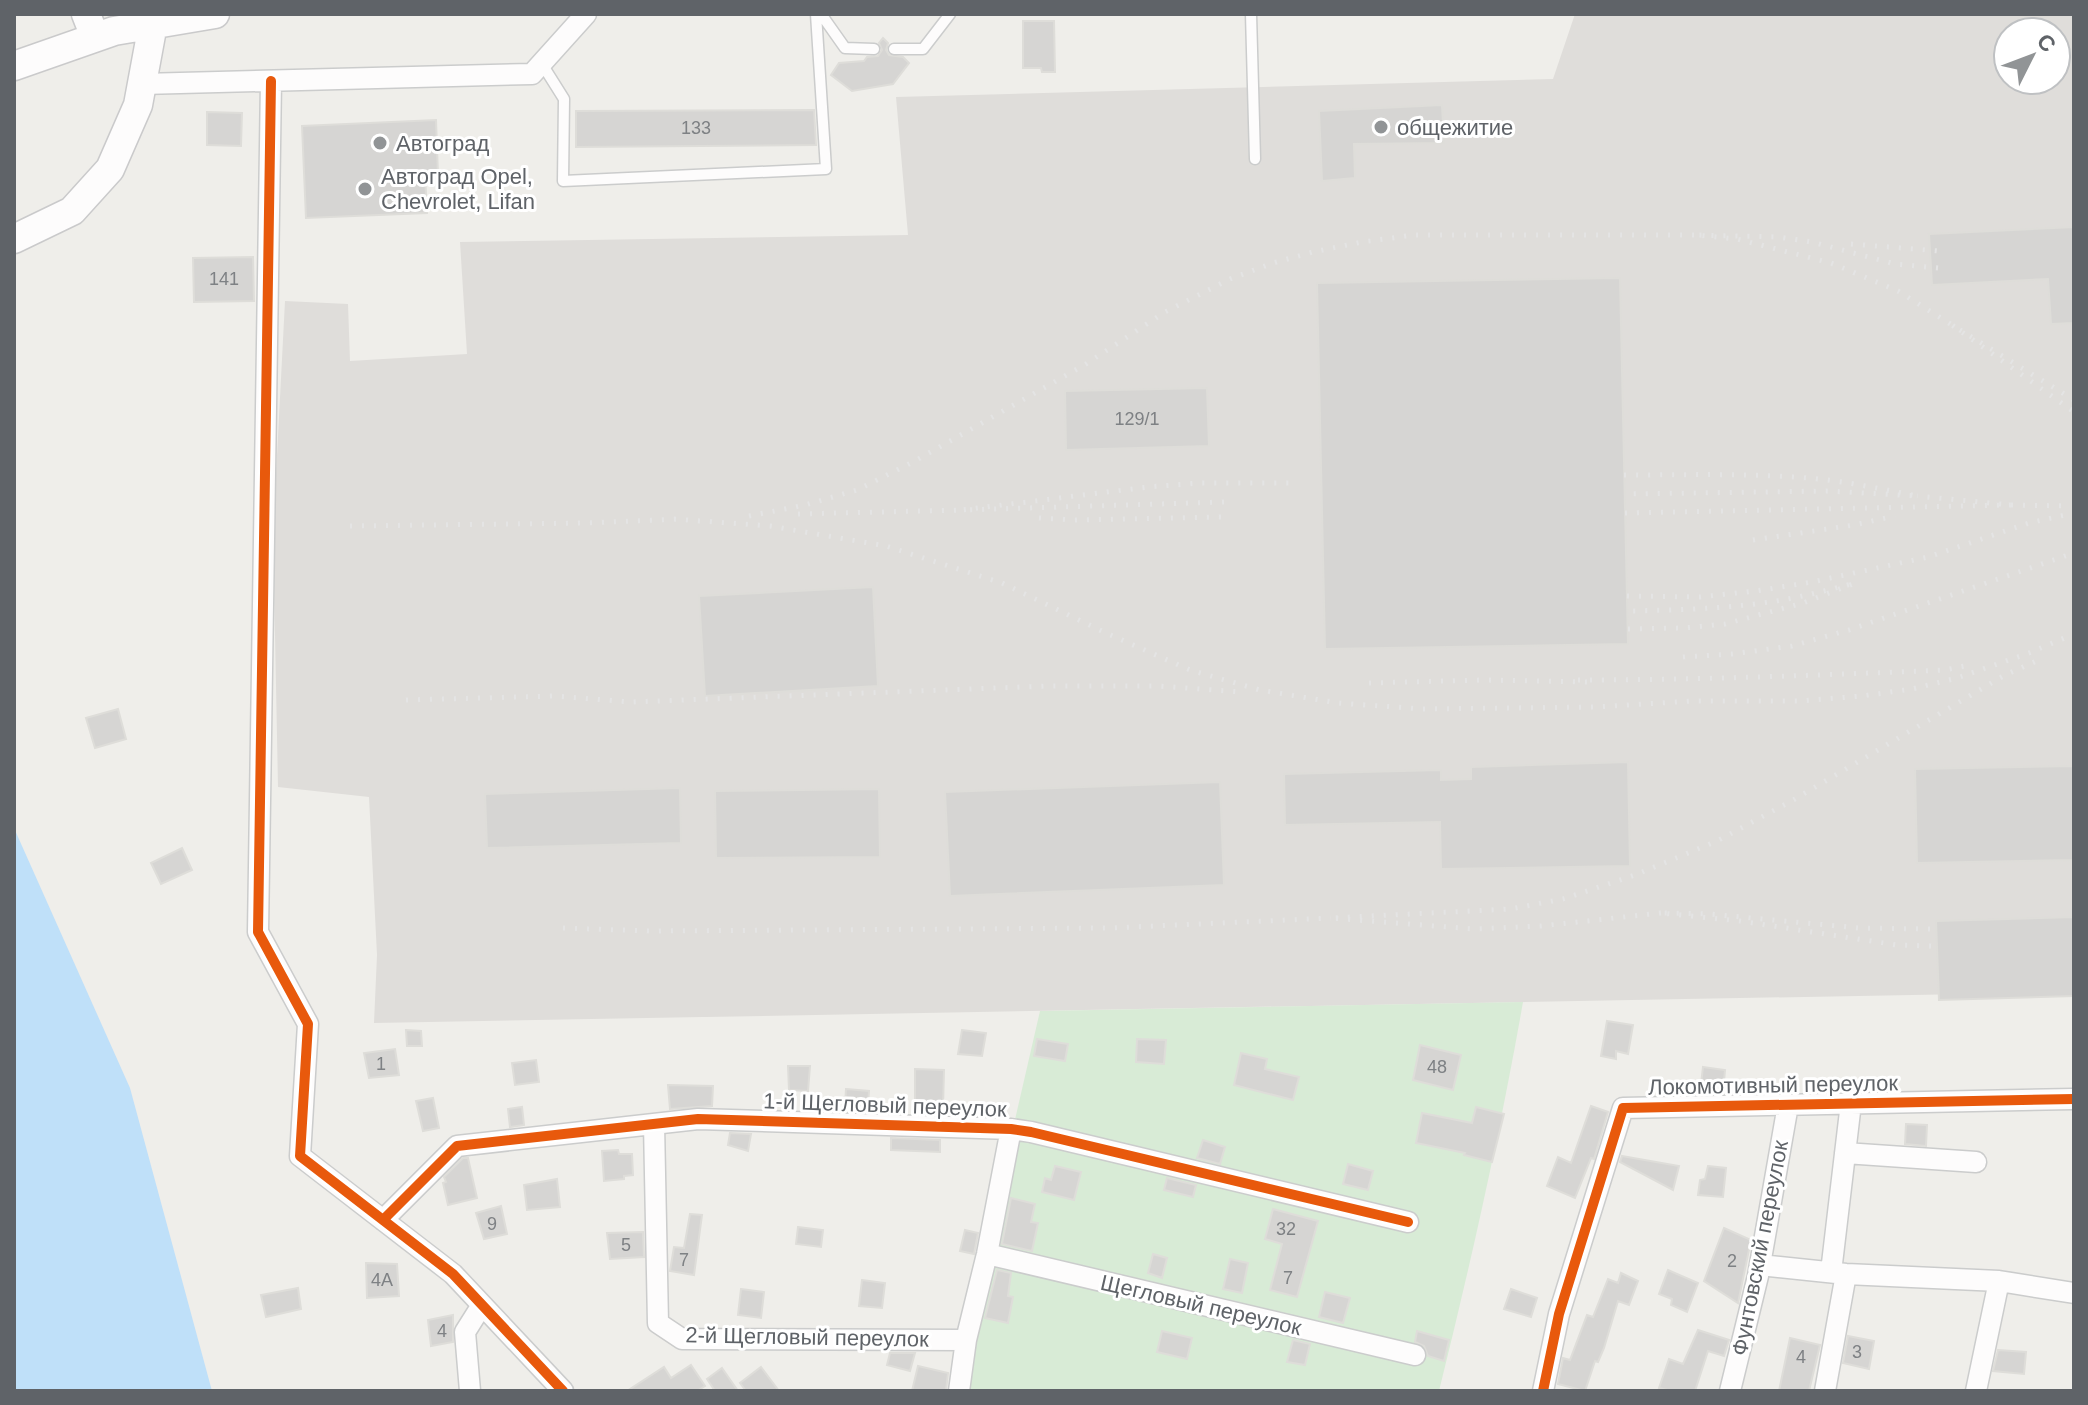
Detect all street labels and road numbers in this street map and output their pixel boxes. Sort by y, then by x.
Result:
street label: Локомотивный переулок [1648,1070,1899,1100]
street label: 1-й Щегловый переулок [763,1088,1007,1122]
street label: Фунтовский переулок [1727,1138,1793,1358]
street label: Щегловый переулок [1098,1270,1304,1340]
street label: 2-й Щегловый переулок [685,1322,929,1352]

